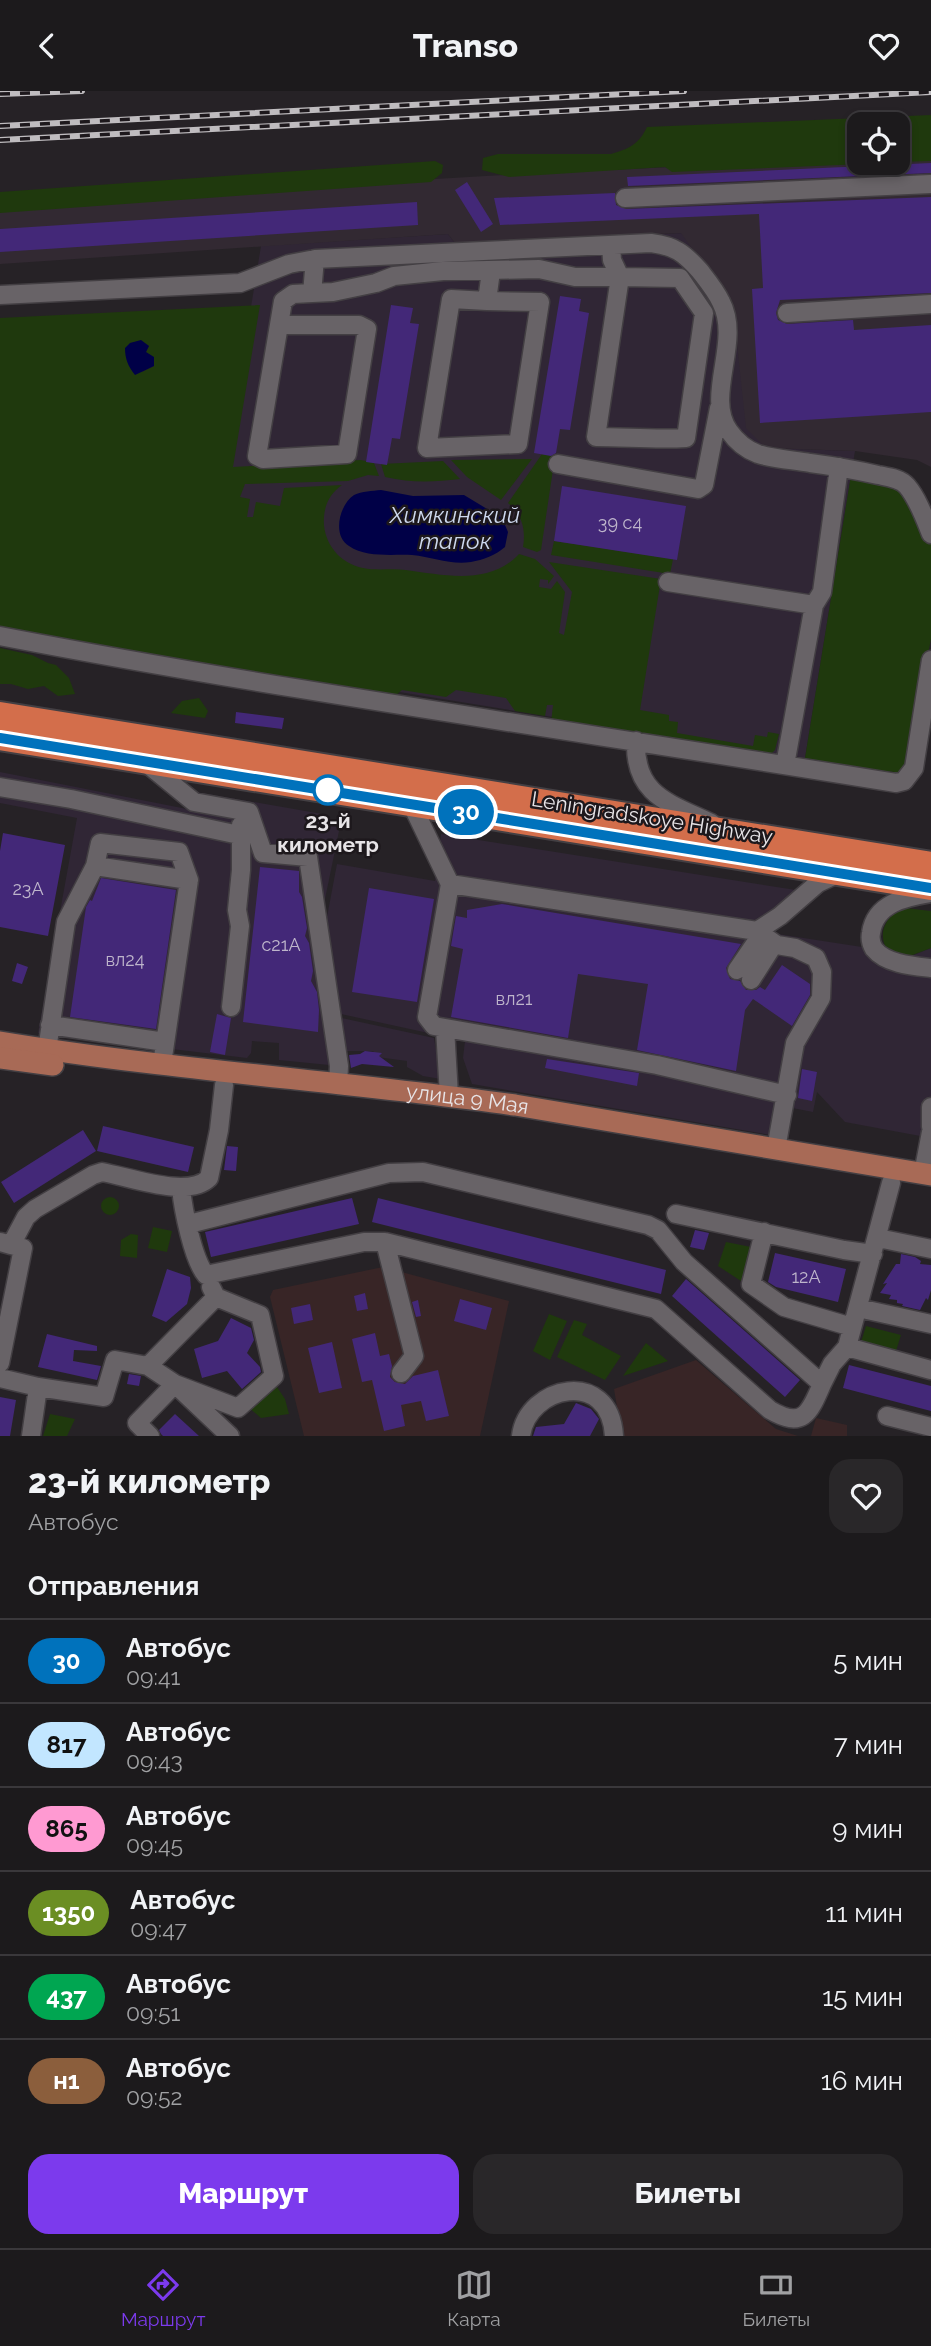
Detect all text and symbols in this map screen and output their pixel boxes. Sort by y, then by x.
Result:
icon: back [28,27,66,65]
text: Transo [413,27,518,64]
icon: heart [865,27,903,65]
map controls [847,112,910,175]
button: locate [847,112,910,175]
water label: Химкинский тапок [388,501,520,554]
house number: 39 с4 [598,512,642,533]
marker: 23-й километр [313,775,343,805]
street label: Leningradskoye Highway [530,786,775,849]
line badge: 30 [434,789,498,835]
text: 30 [452,797,480,826]
place label: 23-й километр [277,808,379,857]
house number: 23А [12,878,44,899]
house number: с21А [261,934,301,955]
house number: вл24 [105,949,145,970]
house number: вл21 [496,988,533,1009]
street label: улица 9 Мая [405,1078,531,1119]
house number: 12А [791,1266,821,1287]
button: heart [829,1459,903,1533]
text: 23-й километр [28,1462,270,1501]
text: Автобус [28,1508,119,1535]
text: Отправления [28,1571,199,1601]
text: Автобус [126,1633,231,1663]
text: 30 [52,1646,81,1675]
text: 5 мин [833,1646,903,1676]
text: 09:41 [126,1663,180,1690]
text: Автобус [126,1717,231,1747]
text: 817 [47,1730,86,1759]
text: 7 мин [834,1730,903,1760]
text: 09:43 [126,1747,183,1774]
text: Автобус [126,1801,231,1831]
text: 865 [45,1814,88,1843]
text: 9 мин [832,1814,903,1844]
text: 09:45 [126,1831,183,1858]
text: Автобус [130,1885,235,1915]
text: 1350 [42,1898,95,1927]
text: 11 мин [825,1898,903,1928]
text: 09:47 [130,1915,187,1942]
text: Автобус [126,1969,231,1999]
text: 437 [46,1982,87,2011]
text: 15 мин [822,1982,903,2012]
text: 09:51 [126,1999,180,2026]
text: Автобус [126,2053,231,2083]
text: н1 [53,2066,80,2095]
text: 16 мин [821,2066,903,2096]
text: 09:52 [126,2083,182,2110]
button: Маршрут [28,2154,459,2234]
button: Билеты [473,2154,903,2234]
tab: Маршрут [121,2266,205,2330]
tab: Карта [447,2266,501,2330]
tab: Билеты [743,2266,810,2330]

